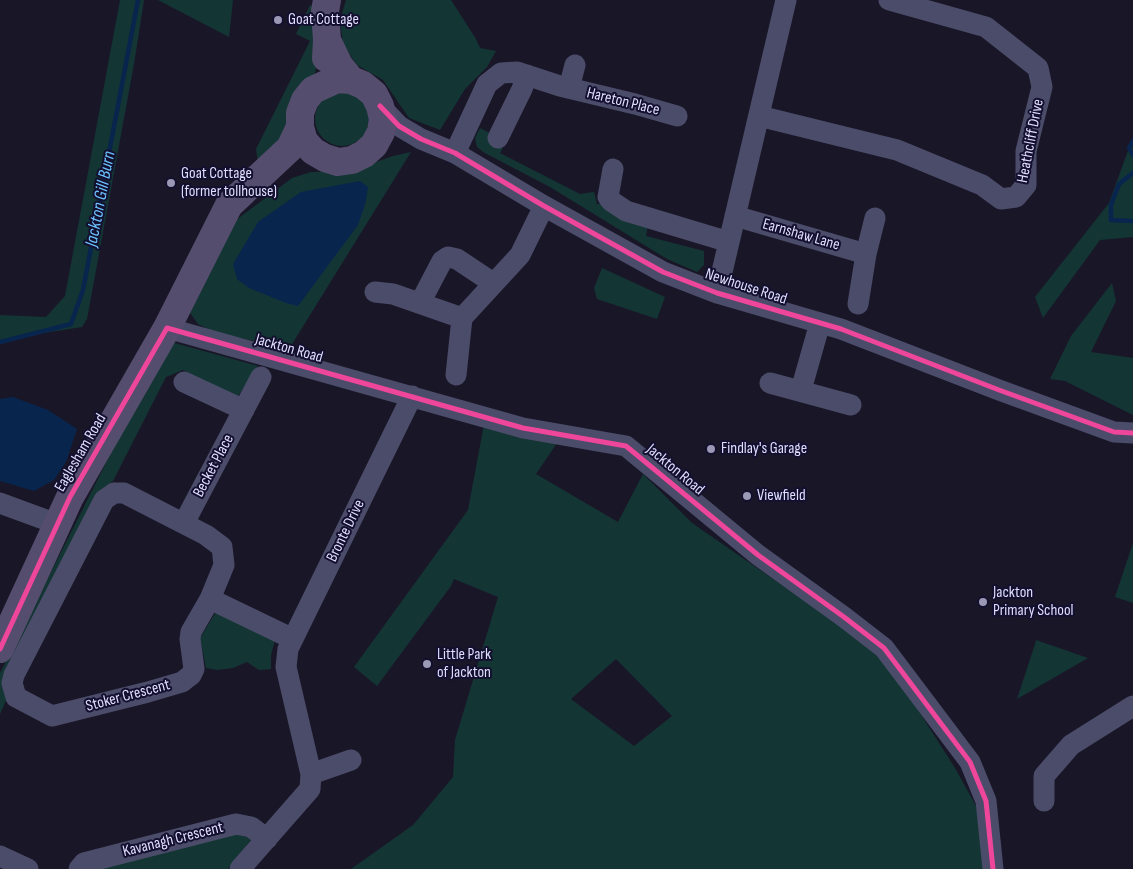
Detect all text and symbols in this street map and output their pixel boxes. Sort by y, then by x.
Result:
place label: Goat Cottage [288,10,359,30]
marker: Goat Cottage [272,14,284,26]
street label: Hareton Place [585,84,661,120]
street label: Heathcliff Drive [1013,98,1049,184]
water label: Jackton Gill Burn [81,149,121,249]
place label: Goat Cottage (former tollhouse) [181,164,277,202]
marker: Goat Cottage (former tollhouse) [165,177,177,189]
street label: Earnshaw Lane [760,215,842,255]
street label: Newhouse Road [703,265,789,309]
street label: Jackton Road [253,330,325,368]
street label: Eaglesham Road [51,411,111,495]
street label: Becket Place [189,431,239,501]
place label: Findlay's Garage [721,439,807,459]
street label: Jackton Road [642,440,708,500]
marker: Findlay's Garage [705,443,717,455]
place label: Viewfield [757,486,806,506]
marker: Viewfield [741,490,753,502]
street label: Bronte Drive [323,497,369,565]
place label: Jackton Primary School [993,583,1074,621]
marker: Jackton Primary School [977,596,989,608]
place label: Little Park of Jackton [437,645,491,683]
marker: Little Park of Jackton [421,658,433,670]
street label: Stoker Crescent [84,676,172,716]
street label: Kavanagh Crescent [121,818,225,862]

